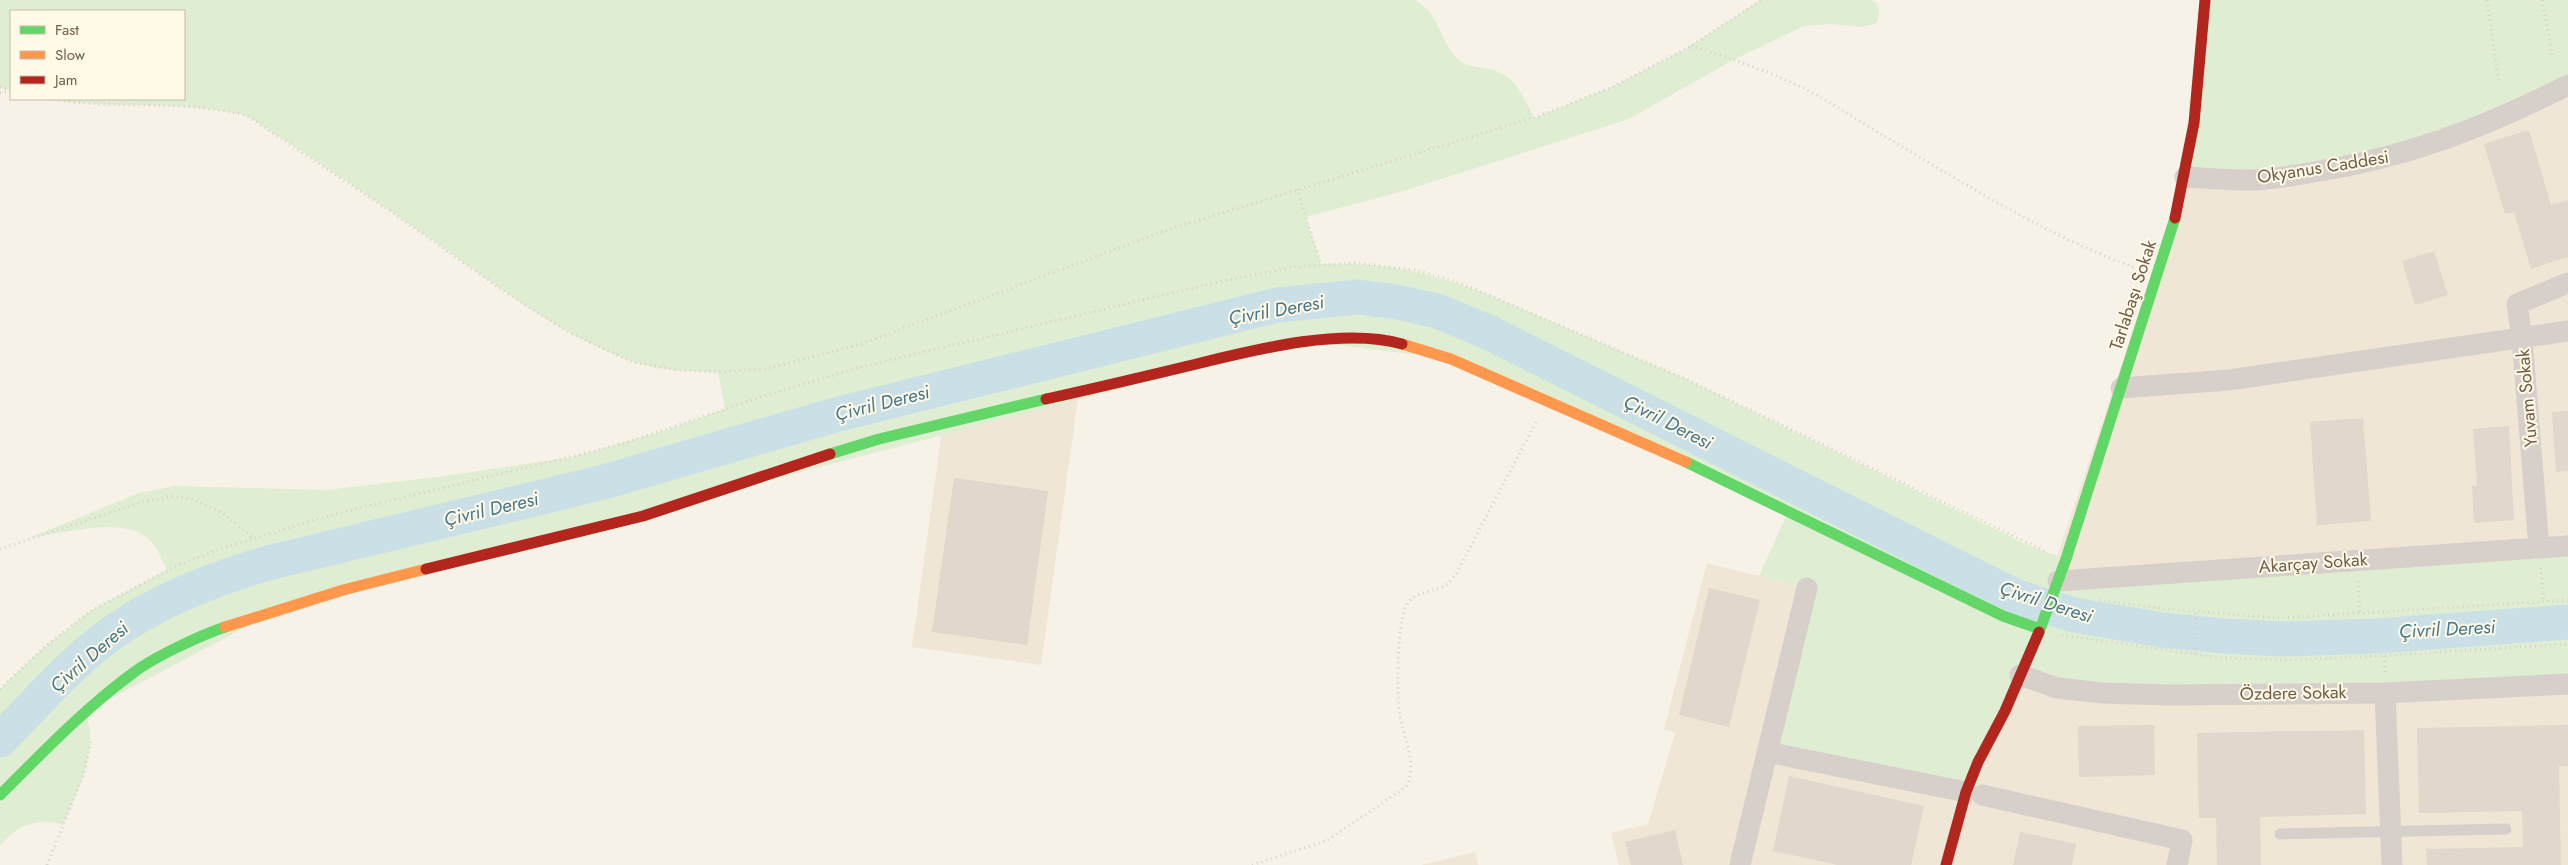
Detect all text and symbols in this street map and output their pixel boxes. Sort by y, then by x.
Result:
legend [10,10,185,100]
text: Fast [55,19,79,41]
text: Slow [55,44,86,66]
text: Jam [53,69,78,91]
street label: Okyanus Caddesi [2255,144,2391,190]
street label: Tarlabaşı Sokak [2103,236,2163,354]
water label: Çivril Deresi [1226,288,1327,332]
street label: Yuvam Sokak [2510,348,2544,448]
water label: Çivril Deresi [832,378,933,428]
water label: Çivril Deresi [1619,388,1718,456]
water label: Çivril Deresi [441,485,542,533]
street label: Akarçay Sokak [2258,546,2368,580]
water label: Çivril Deresi [1996,574,2097,630]
water label: Çivril Deresi [2398,613,2497,645]
water label: Çivril Deresi [44,614,135,699]
street label: Özdere Sokak [2239,679,2347,707]

